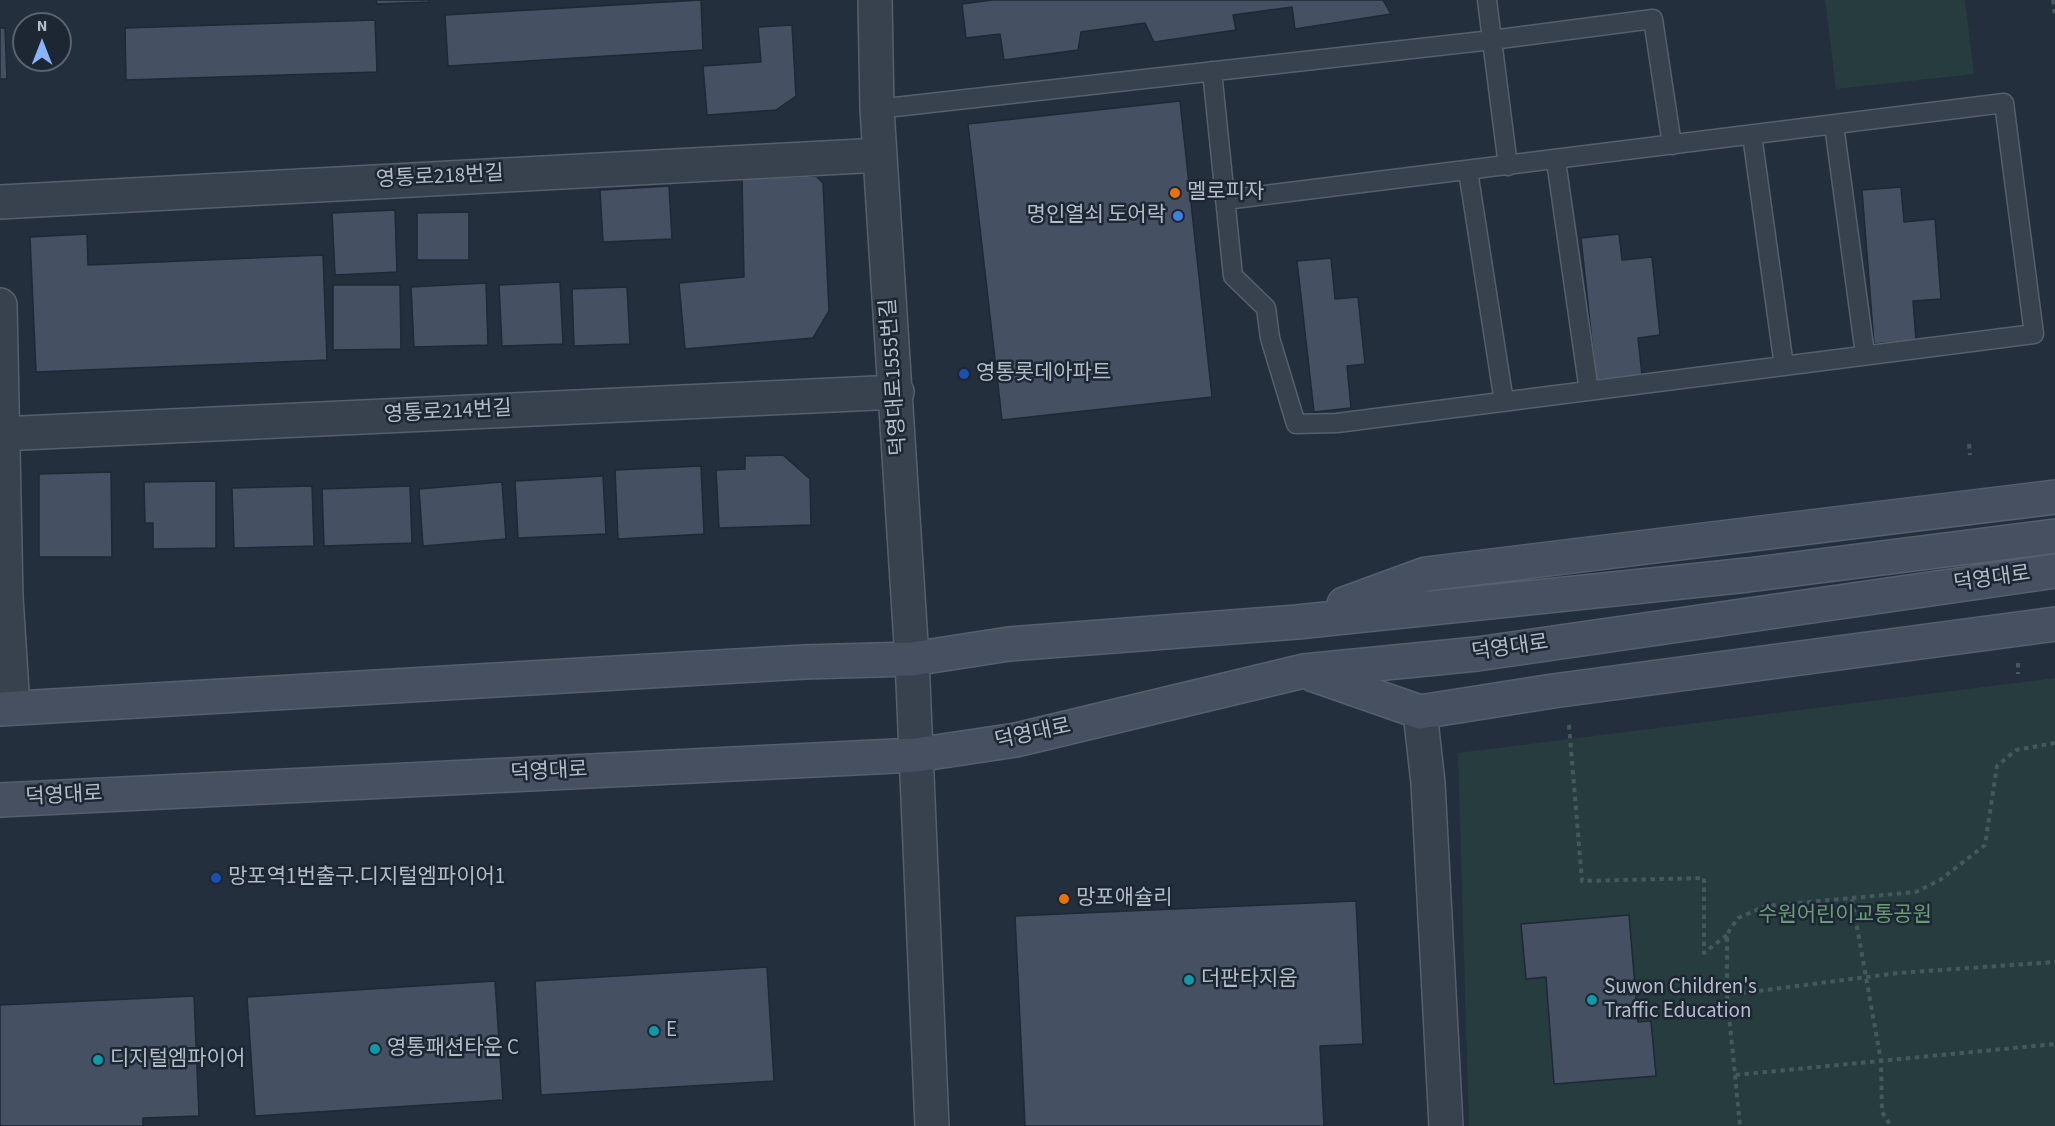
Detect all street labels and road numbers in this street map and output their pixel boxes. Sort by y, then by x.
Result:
street label: 영통로218번길 [375,162,505,194]
street label: 덕영대로1555번길 [877,297,913,457]
street label: 영통로214번길 [383,397,513,429]
street label: 덕영대로 [1952,562,2032,598]
street label: 덕영대로 [1470,631,1550,667]
street label: 덕영대로 [993,715,1073,755]
street label: 덕영대로 [510,758,588,788]
street label: 덕영대로 [25,782,103,812]

